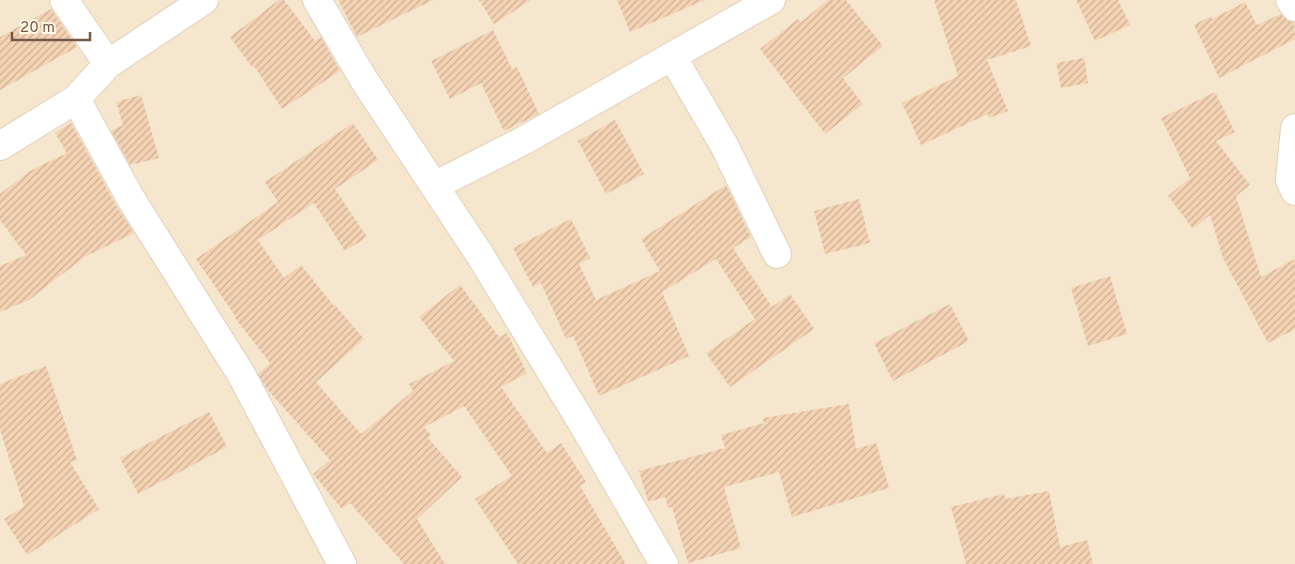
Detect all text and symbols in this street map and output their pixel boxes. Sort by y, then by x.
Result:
scale bar [12,10,90,42]
text: 20 m [20,19,55,38]

